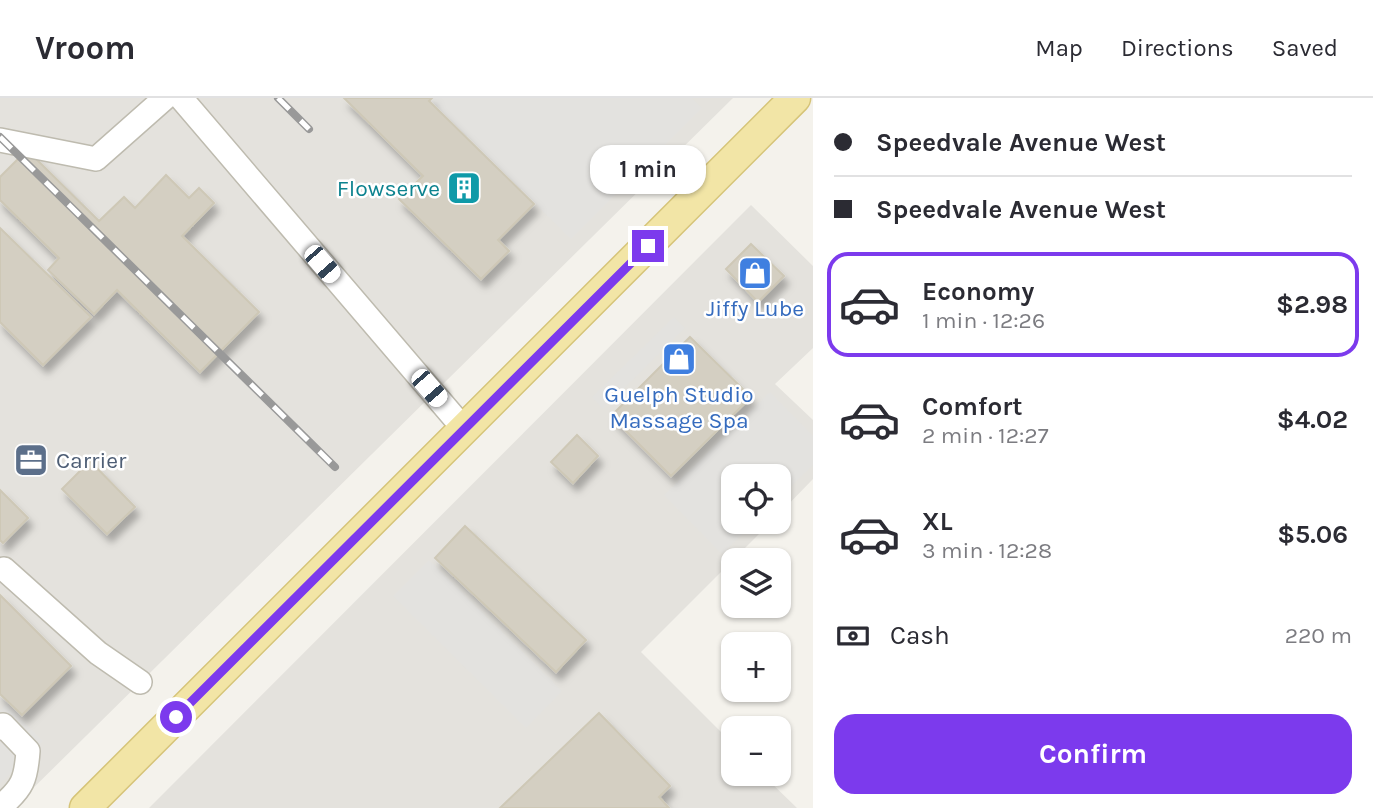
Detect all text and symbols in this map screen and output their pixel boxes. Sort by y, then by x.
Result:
text: Vroom [35,29,135,67]
text: Map [1035,34,1083,62]
text: Directions [1121,34,1234,62]
text: Saved [1272,34,1338,62]
text: Speedvale Avenue West [876,127,1166,158]
callout: 1 min [590,144,706,194]
text: 1 min [619,156,677,183]
building icon: Flowserve [445,169,483,207]
place label: Flowserve [337,175,440,202]
text: Speedvale Avenue West [876,194,1166,225]
route end [632,230,664,262]
car [301,241,344,287]
shop icon: Jiffy Lube [736,254,774,292]
icon: car [838,273,901,336]
text: Economy [922,276,1034,307]
text: $2.98 [1276,289,1348,320]
place label: Jiffy Lube [706,295,804,322]
text: 1 min · 12:26 [922,307,1045,334]
shop icon: Guelph Studio Massage Spa [660,340,698,378]
car [408,365,451,411]
place label: Guelph Studio Massage Spa [604,381,754,434]
icon: car [838,388,901,451]
text: Comfort [922,391,1023,422]
text: $4.02 [1277,404,1348,435]
text: 2 min · 12:27 [922,422,1048,449]
office icon: Carrier [12,441,50,479]
place label: Carrier [56,447,127,474]
map controls [721,464,791,786]
button: locate [721,464,791,534]
icon: car [838,503,901,566]
text: XL [922,506,953,537]
text: $5.06 [1277,519,1348,550]
text: 3 min · 12:28 [922,537,1052,564]
button: layers [721,548,791,618]
icon: cash [834,617,872,655]
text: Cash [890,620,950,651]
text: 220 m [1285,622,1352,649]
button: + [721,632,791,702]
route start [160,701,192,733]
button: Confirm [834,714,1352,794]
button: − [721,716,791,786]

